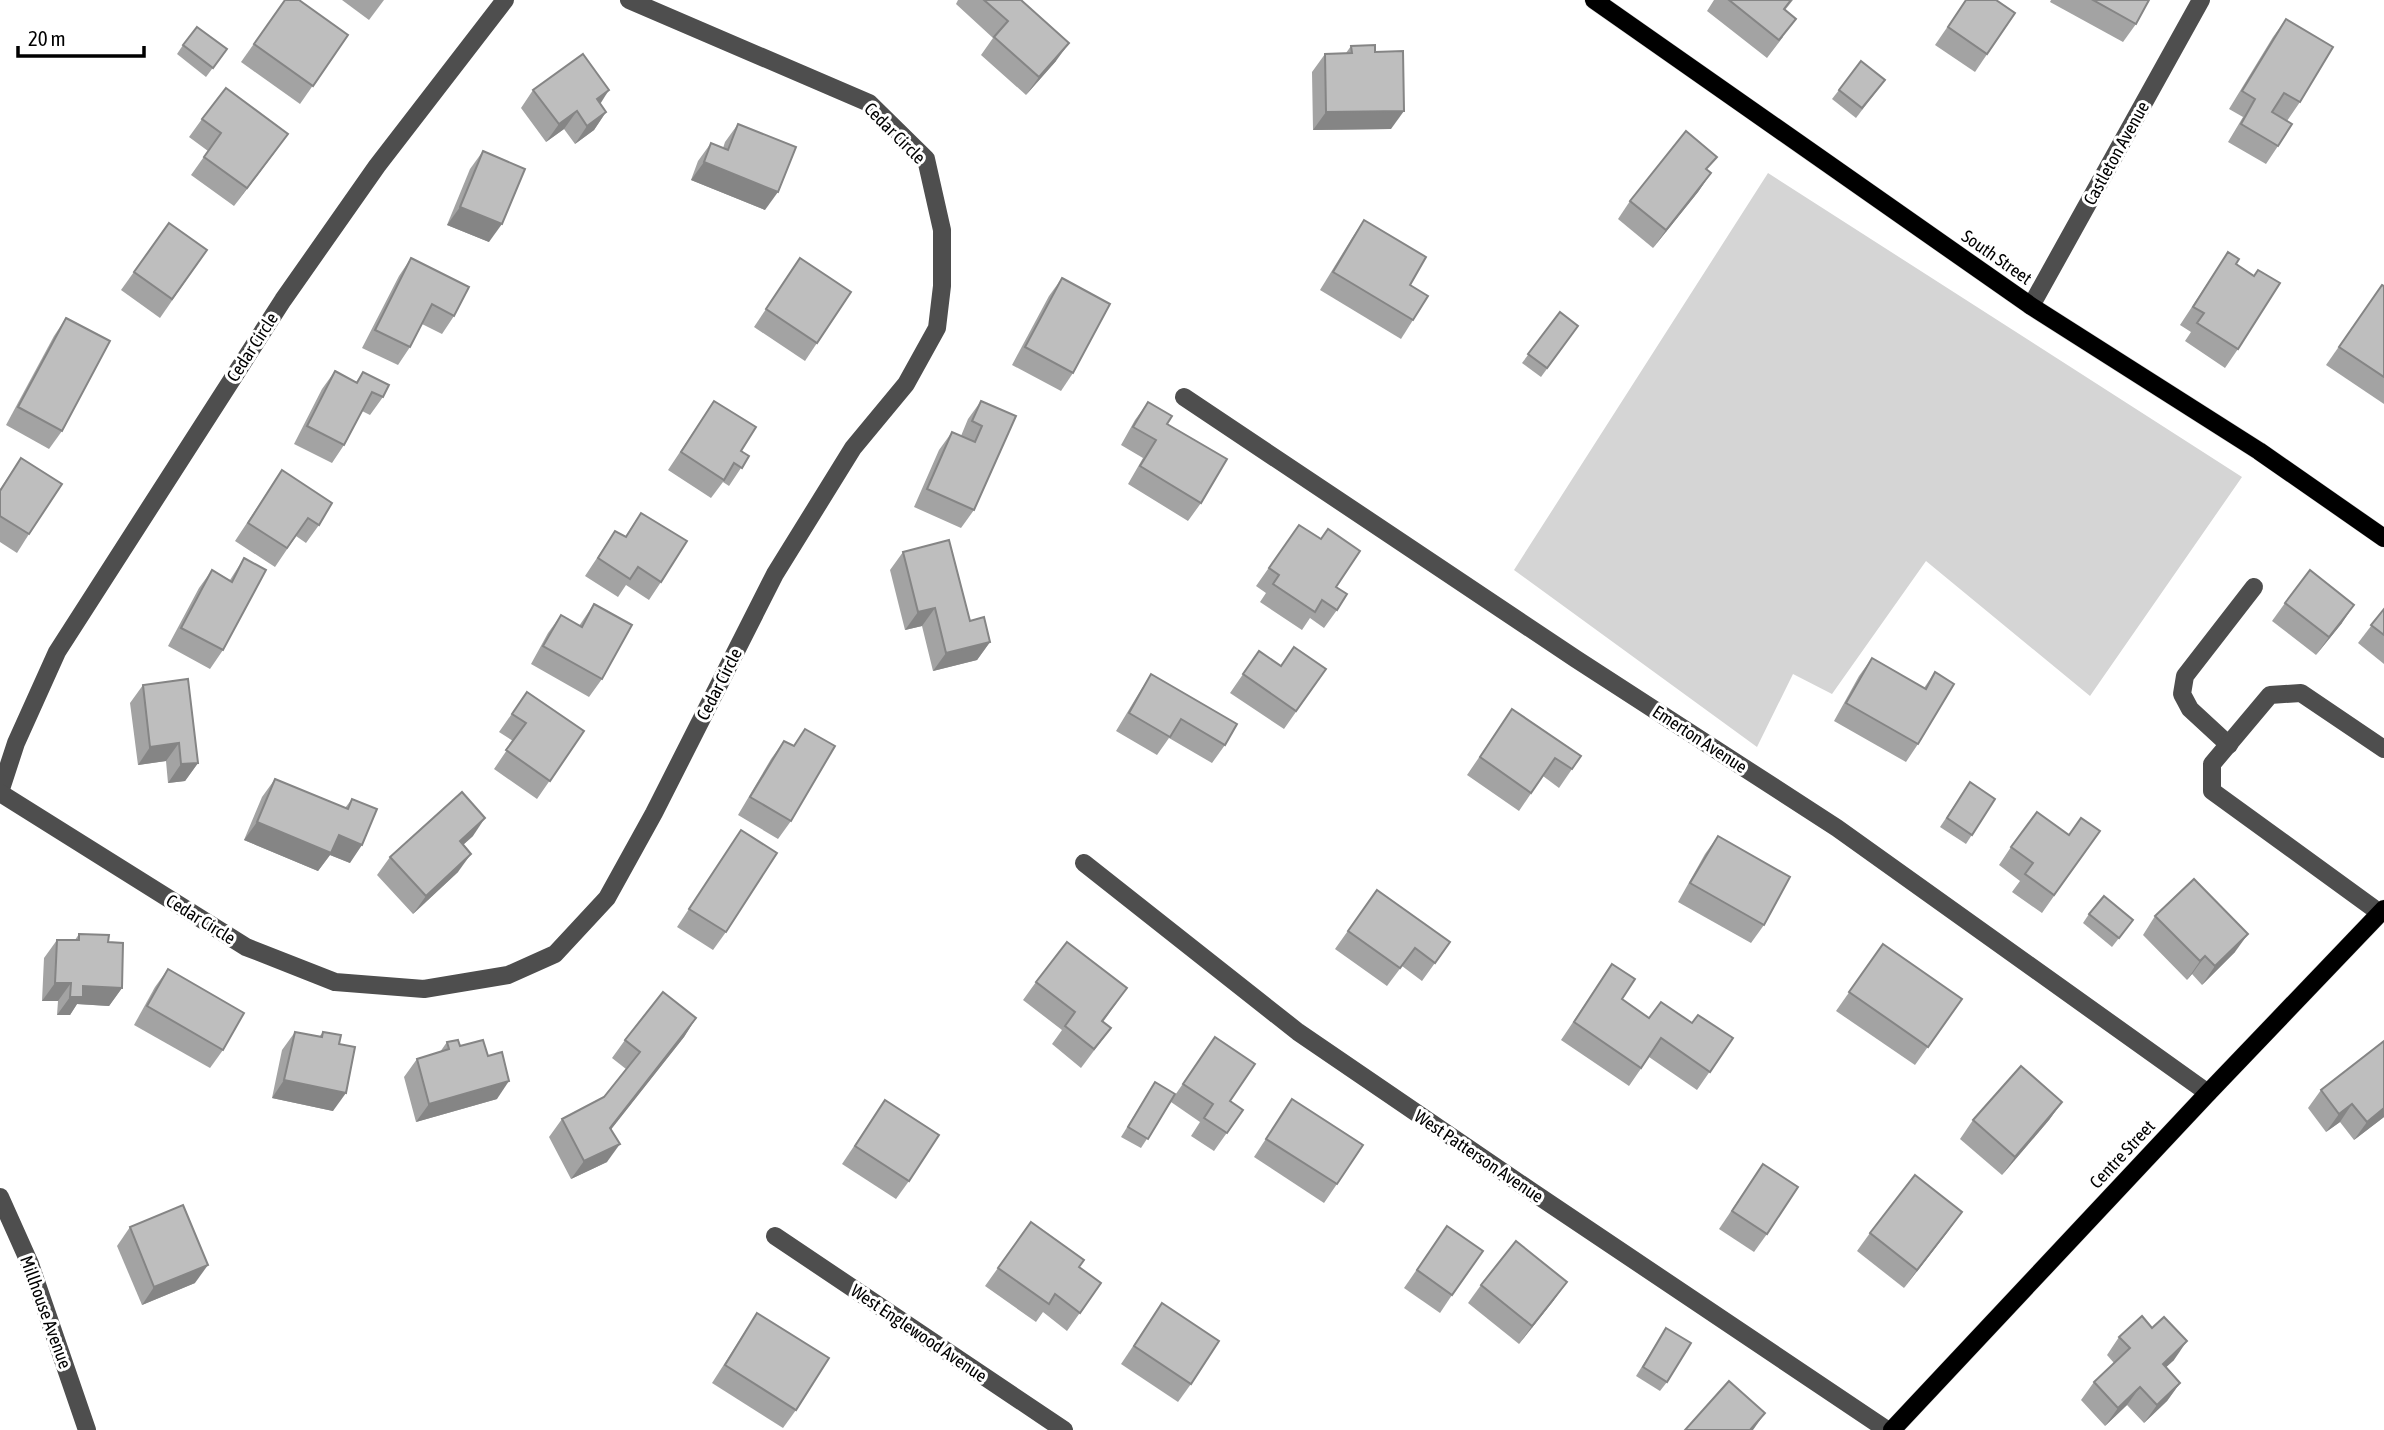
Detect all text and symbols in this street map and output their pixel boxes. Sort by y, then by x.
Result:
scale bar [18,14,144,58]
text: 20 m [28,26,66,50]
street label: Cedar Circle [860,98,930,168]
street label: Castleton Avenue [2079,98,2153,208]
street label: South Street [1958,225,2036,289]
street label: Cedar Circle [222,309,282,385]
street label: Cedar Circle [692,645,746,723]
street label: Emerton Avenue [1649,701,1751,777]
street label: Cedar Circle [162,889,240,949]
street label: West Patterson Avenue [1411,1105,1547,1207]
street label: Centre Street [2085,1116,2159,1192]
street label: Millhouse Avenue [16,1253,76,1371]
street label: West Englewood Avenue [847,1280,991,1386]

